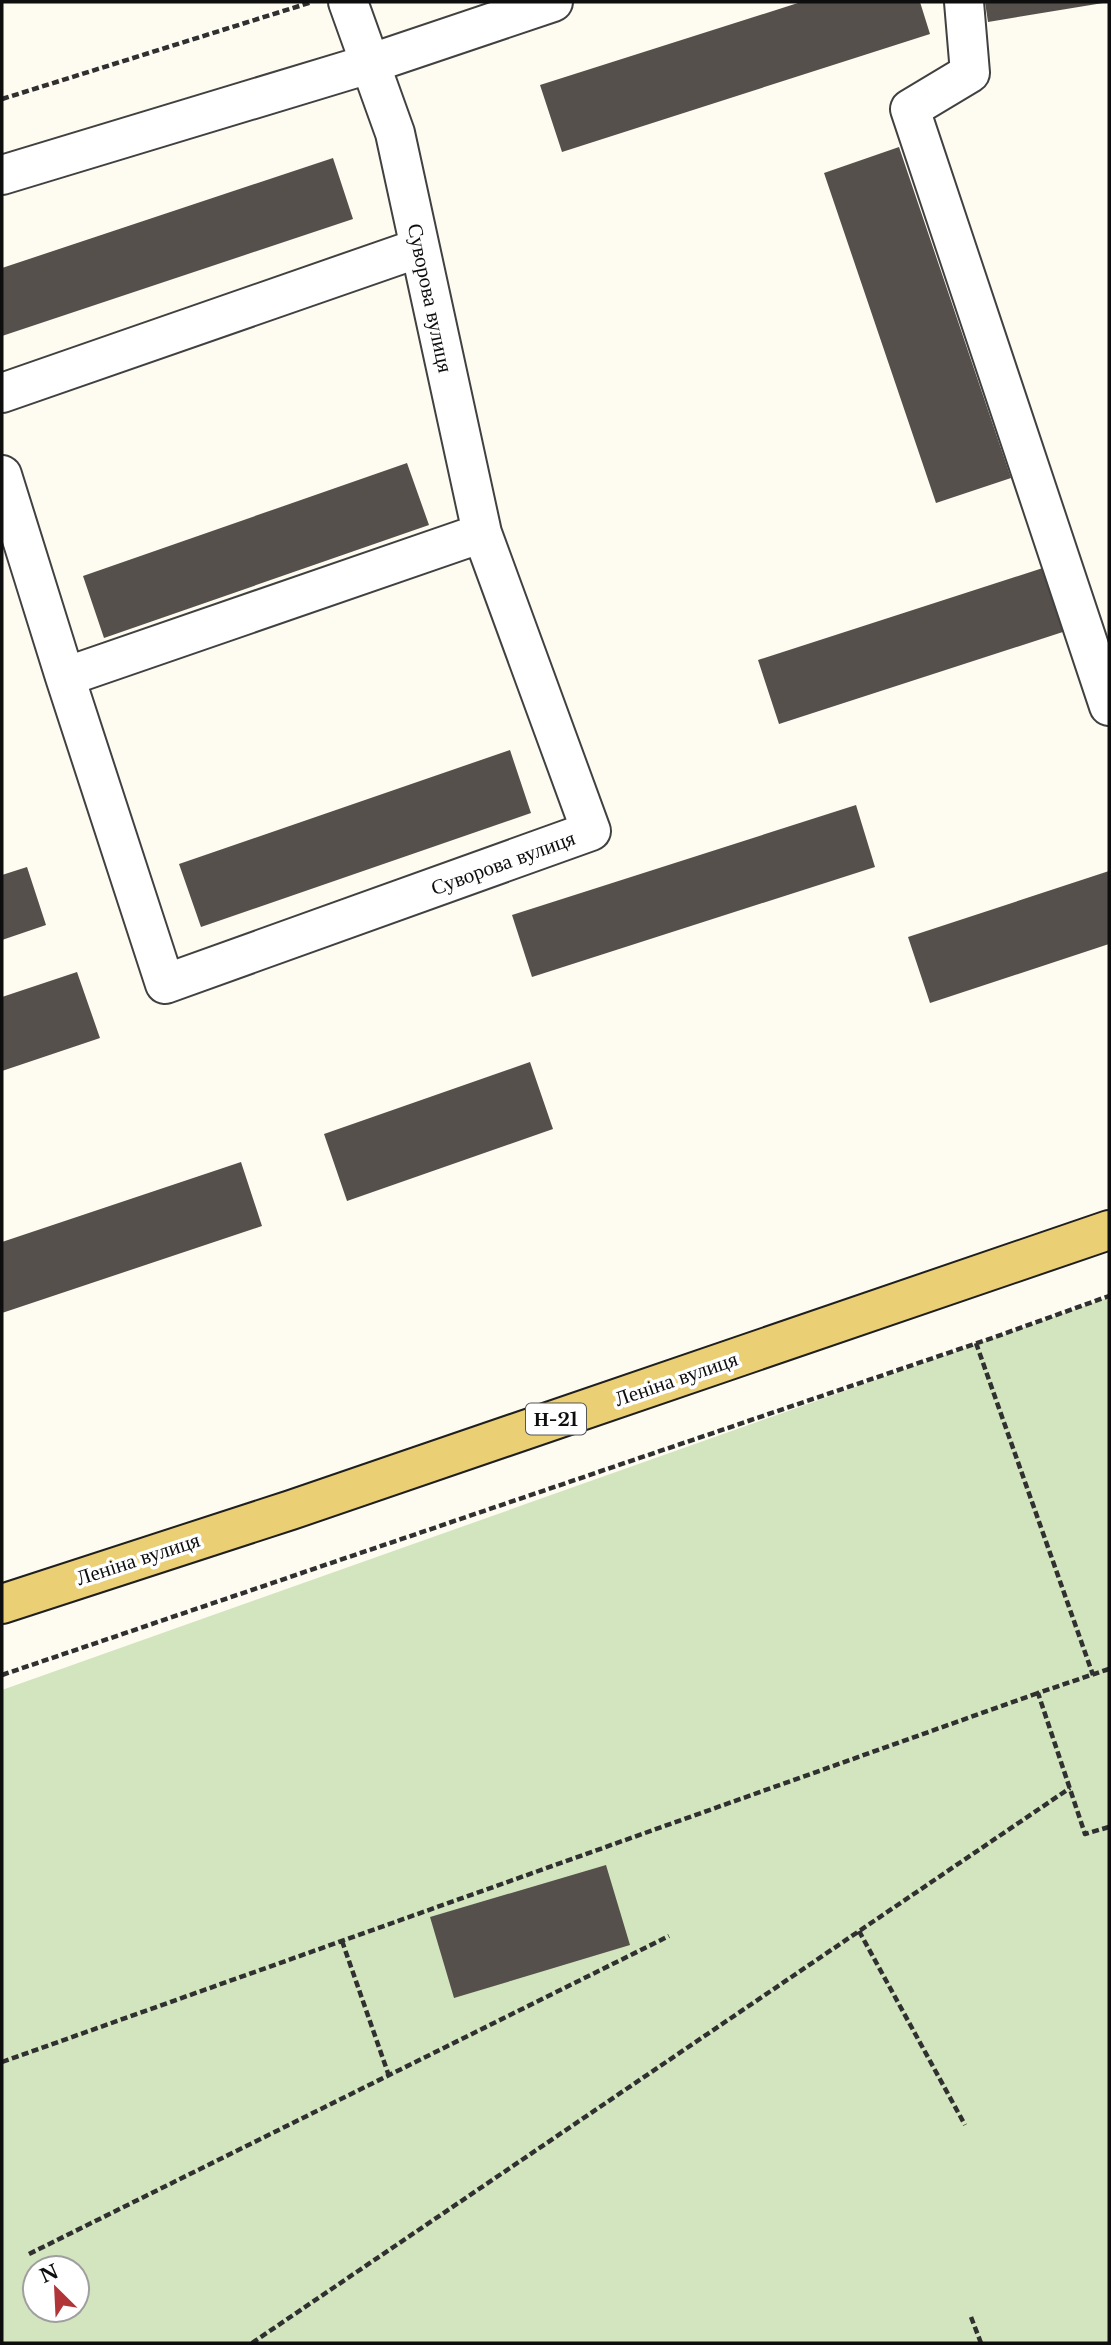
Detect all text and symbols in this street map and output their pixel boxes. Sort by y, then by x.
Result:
street label: Суворова вулиця [402,221,459,375]
street label: Суворова вулиця [427,825,579,901]
street label: Леніна вулиця [611,1346,741,1412]
road number: Н-21 [526,1404,586,1434]
street label: Леніна вулиця [73,1527,203,1591]
north arrow [21,2254,91,2324]
text: N [36,2260,62,2288]

